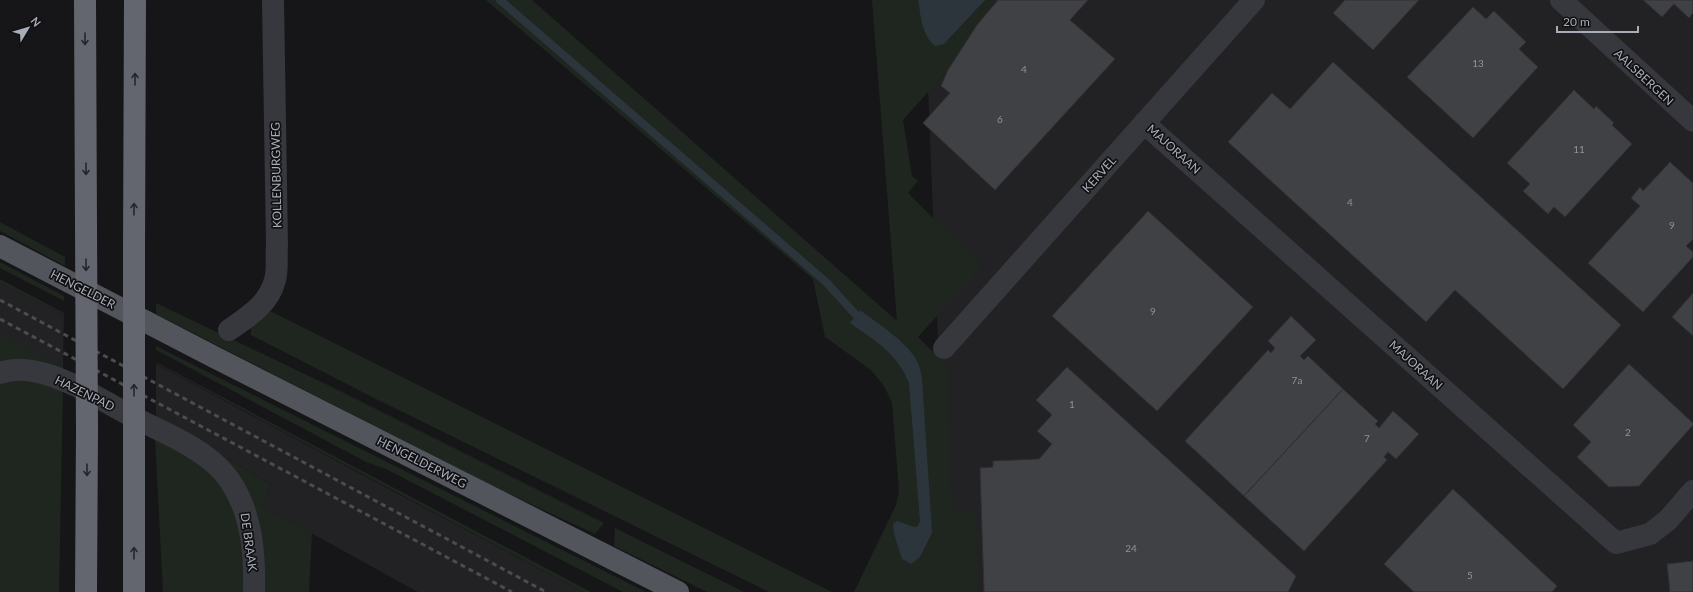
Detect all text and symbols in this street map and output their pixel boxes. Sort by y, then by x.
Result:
north arrow [8,8,48,48]
scale bar [1557,8,1638,34]
text: N [29,14,44,29]
text: 20 m [1563,14,1590,29]
one-way arrow [81,32,89,45]
street label: AALSBERGEN [1611,46,1677,108]
house number: 13 [1472,57,1484,69]
house number: 4 [1021,63,1027,75]
one-way arrow [131,73,139,86]
house number: 6 [997,113,1003,125]
street label: MAJORAAN [1144,121,1204,177]
street label: KOLLENBURGWEG [268,122,284,228]
house number: 11 [1573,143,1585,155]
street label: KERVEL [1079,153,1119,195]
one-way arrow [82,162,90,175]
house number: 4 [1347,196,1353,208]
one-way arrow [130,203,138,216]
house number: 9 [1669,219,1675,231]
one-way arrow [82,258,90,271]
street label: HENGELDER [48,266,118,312]
house number: 9 [1150,305,1156,317]
street label: MAJORAAN [1386,337,1446,393]
street label: HAZENPAD [53,372,117,414]
house number: 7a [1292,374,1302,386]
one-way arrow [130,384,138,397]
house number: 1 [1069,398,1075,410]
house number: 2 [1625,426,1631,438]
house number: 7 [1364,432,1370,444]
street label: HENGELDERWEG [375,433,469,491]
one-way arrow [83,463,91,476]
street label: DE BRAAK [237,512,261,572]
house number: 24 [1125,542,1137,554]
one-way arrow [130,547,138,560]
house number: 5 [1467,569,1473,581]

